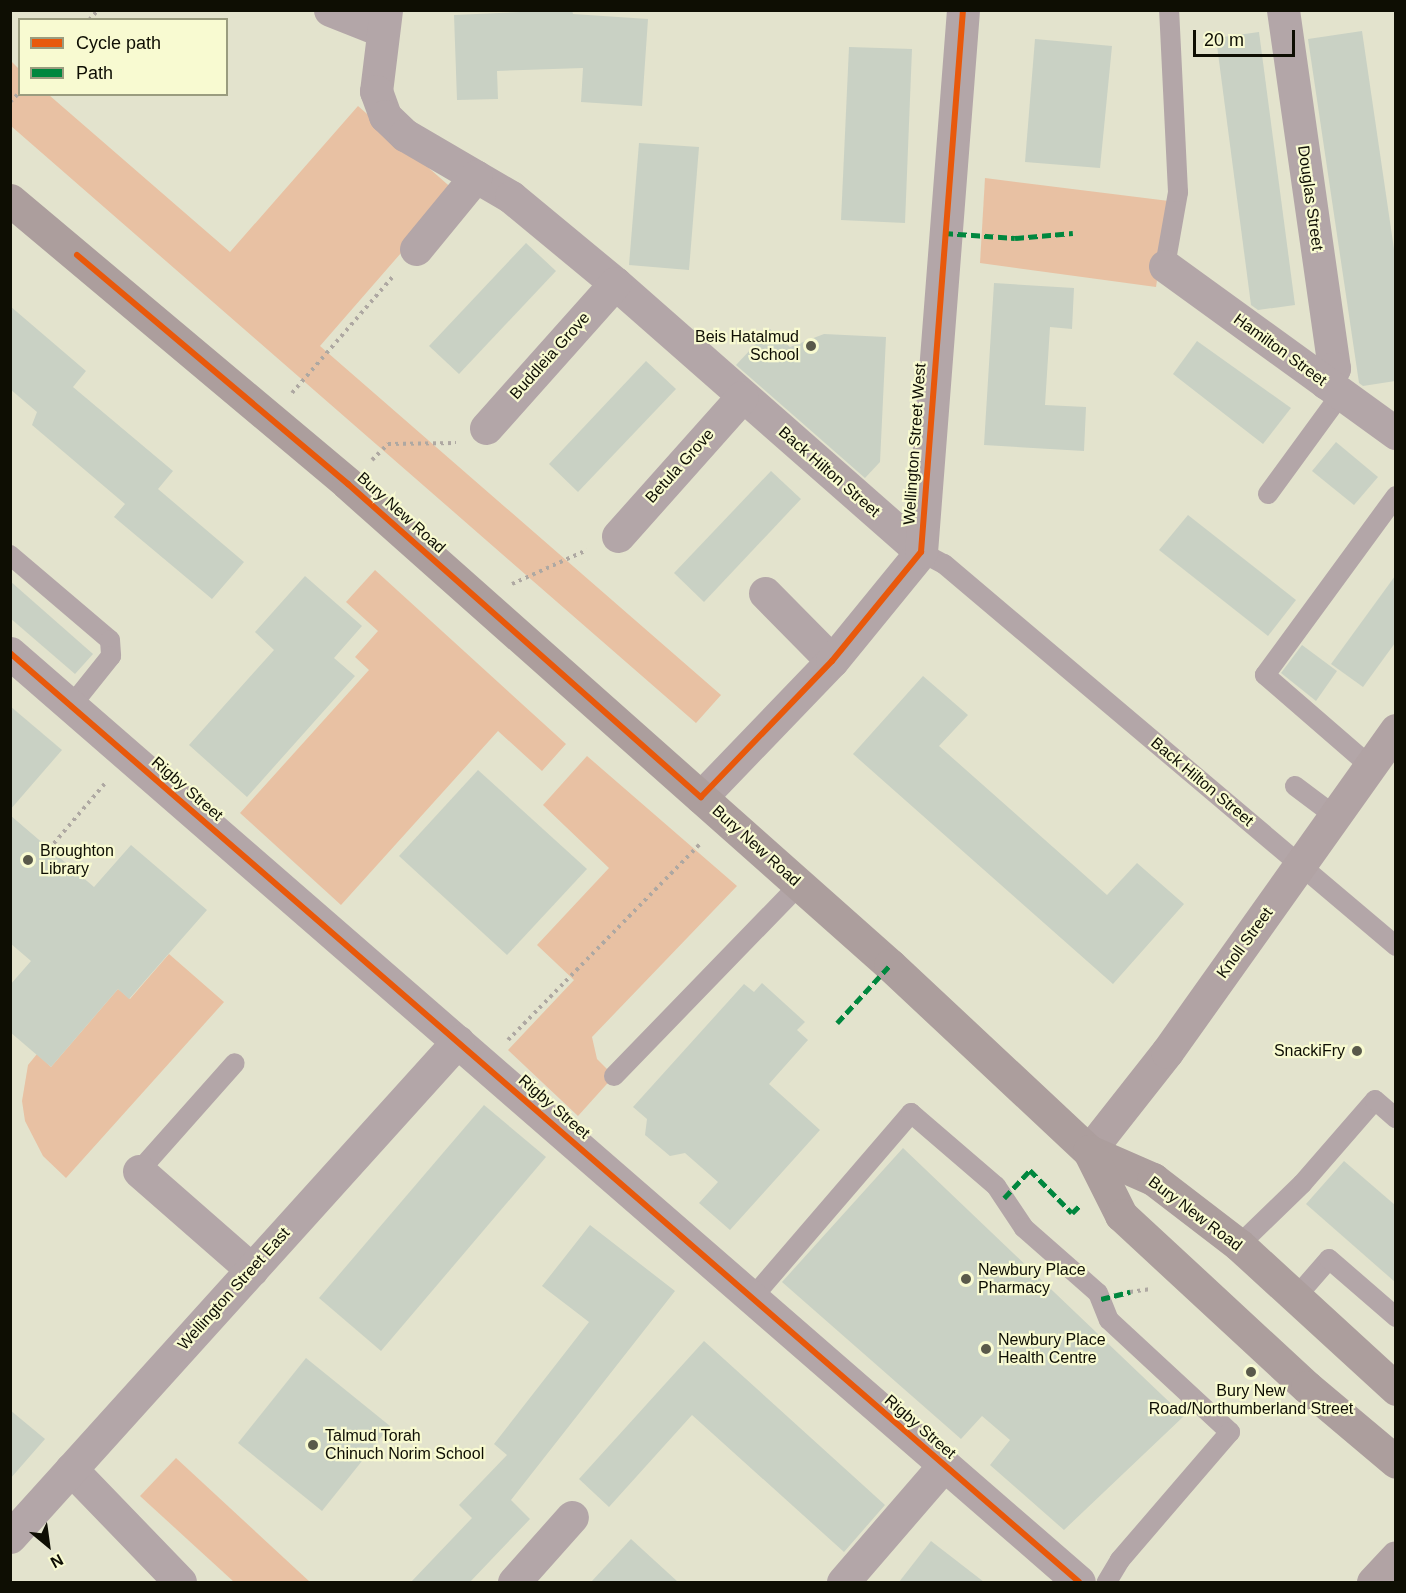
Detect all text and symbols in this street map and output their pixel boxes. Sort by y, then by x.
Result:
legend [18,18,228,96]
scale bar [1196,18,1298,56]
text: 20 m [1204,30,1244,50]
text: Cycle path [76,33,161,53]
text: Path [76,63,113,83]
street label: Douglas Street [1293,144,1327,252]
street label: Buddleia Grove [506,309,594,403]
street label: Hamilton Street [1230,310,1330,390]
place label: Beis Hatalmud School [695,327,799,365]
marker: Beis Hatalmud School [804,339,818,353]
street label: Wellington Street West [900,362,930,526]
street label: Back Hilton Street [774,423,884,521]
street label: Betula Grove [642,425,718,507]
street label: Bury New Road [353,468,449,558]
street label: Back Hilton Street [1147,733,1257,831]
street label: Rigby Street [147,753,227,825]
street label: Bury New Road [708,801,804,891]
place label: Broughton Library [40,841,114,879]
marker: Broughton Library [21,853,35,867]
street label: Knoll Street [1213,904,1277,982]
place label: SnackiFry [1274,1041,1345,1061]
marker: SnackiFry [1350,1044,1364,1058]
street label: Rigby Street [514,1071,594,1143]
street label: Bury New Road [1144,1173,1246,1255]
street label: Wellington Street East [174,1224,294,1354]
place label: Newbury Place Pharmacy [978,1260,1086,1298]
marker: Newbury Place Pharmacy [959,1272,973,1286]
place label: Newbury Place Health Centre [998,1330,1106,1368]
marker: Newbury Place Health Centre [979,1342,993,1356]
marker: Bury New Road/Northumberland Street [1244,1365,1258,1379]
place label: Bury New Road/Northumberland Street [1149,1381,1353,1419]
street label: Rigby Street [880,1391,960,1463]
place label: Talmud Torah Chinuch Norim School [325,1426,484,1464]
marker: Talmud Torah Chinuch Norim School [306,1438,320,1452]
north arrow [18,1515,78,1575]
text: N [48,1551,66,1571]

